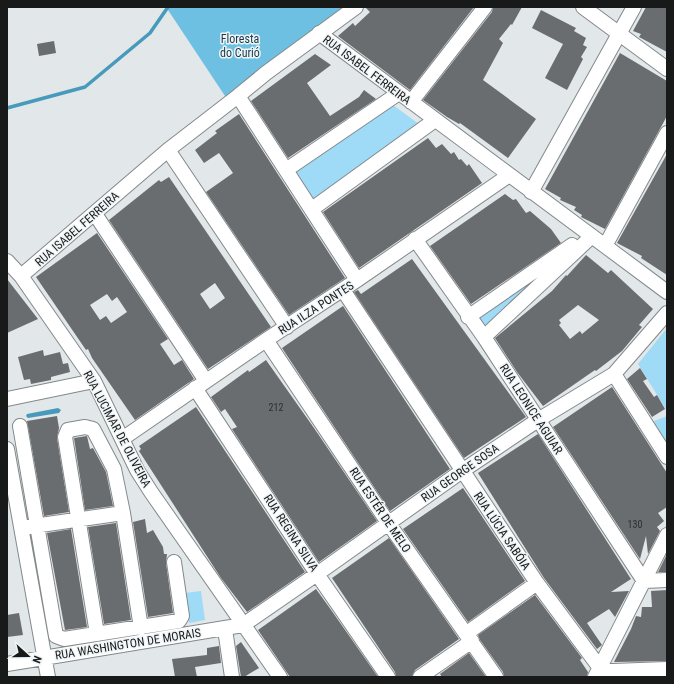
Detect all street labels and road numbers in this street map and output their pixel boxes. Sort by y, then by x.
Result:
street label: RUA ISABEL FERREIRA [320,32,414,108]
street label: RUA ISABEL FERREIRA [32,189,122,269]
street label: RUA ILZA PONTES [276,278,356,338]
street label: RUA LEONICE AGUIAR [497,361,566,457]
street label: RUA LUCIMAR DE OLIVEIRA [80,368,154,490]
street label: RUA GEORGE SOSA [418,441,502,505]
street label: RUA ESTÉR DE MELO [346,464,414,555]
street label: RUA LÚCIA SABÓIA [471,489,534,573]
street label: RUA REGINA SILVA [261,492,321,574]
street label: RUA WASHINGTON DE MORAIS [54,626,202,662]

